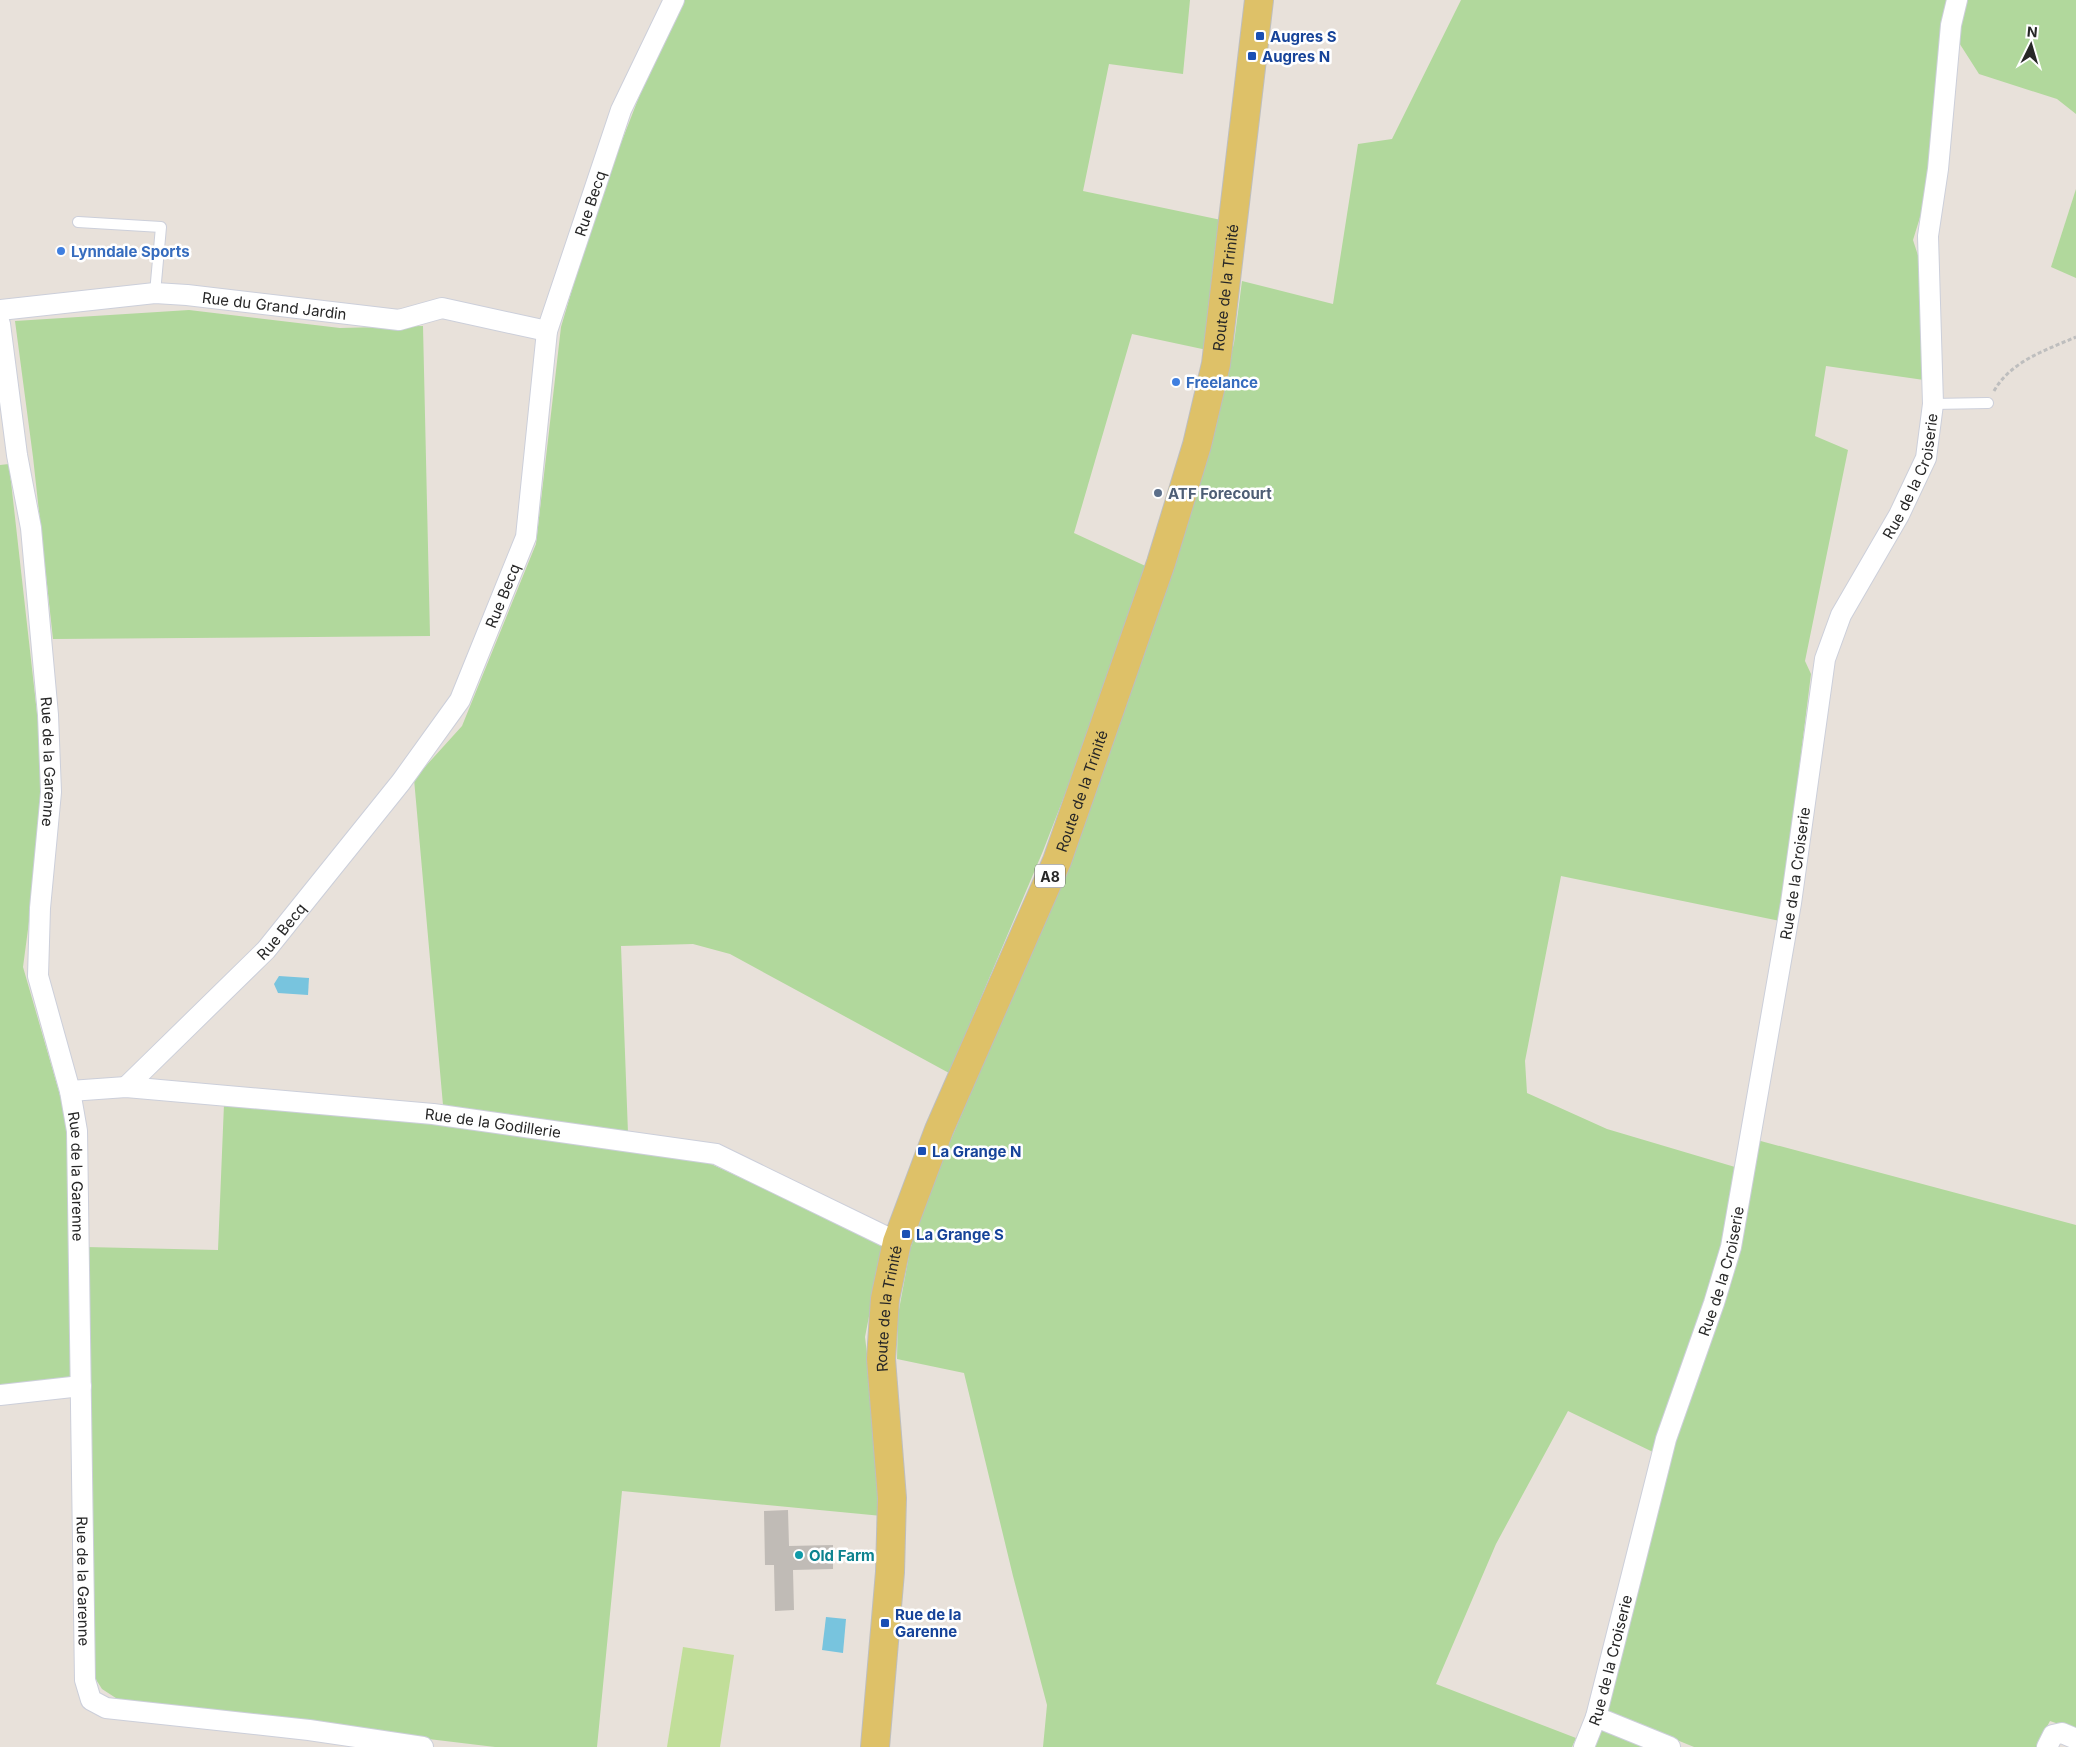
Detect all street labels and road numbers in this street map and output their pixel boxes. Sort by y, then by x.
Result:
street label: Rue Becq [570,168,610,238]
street label: Route de la Trinité [1208,223,1242,352]
street label: Rue du Grand Jardin [201,287,348,323]
street label: Rue de la Croiserie [1878,412,1941,542]
street label: Rue Becq [481,561,524,631]
street label: Rue de la Garenne [37,696,61,828]
street label: Route de la Trinité [1051,727,1111,854]
street label: Rue de la Croiserie [1775,806,1814,941]
road number: A8 [1035,864,1065,888]
street label: Rue Becq [252,899,310,964]
street label: Rue de la Godillerie [424,1104,562,1142]
street label: Rue de la Garenne [64,1110,88,1241]
street label: Rue de la Croiserie [1694,1205,1747,1338]
street label: Route de la Trinité [871,1243,906,1373]
street label: Rue de la Garenne [73,1516,94,1646]
street label: Rue de la Croiserie [1584,1593,1636,1728]

